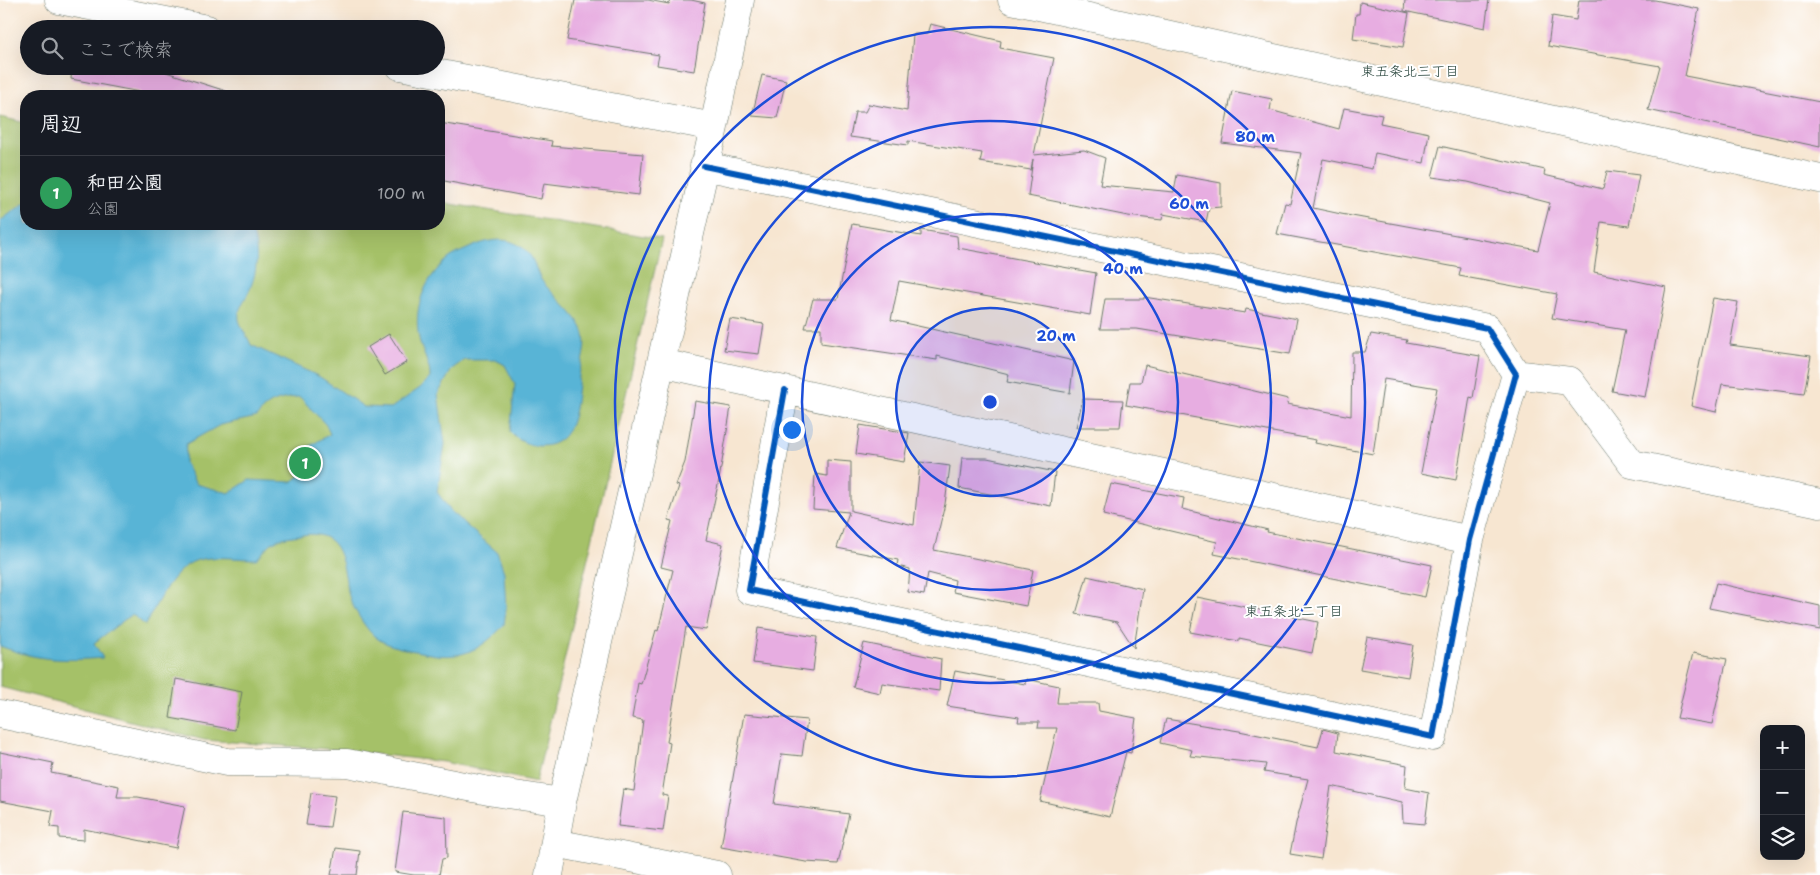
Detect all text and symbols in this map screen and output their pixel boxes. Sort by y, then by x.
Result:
search box [20,20,445,75]
icon: search [38,34,66,62]
text: ここで検索 [78,37,173,62]
district label: 東五条北三丁目 [1361,62,1459,80]
text: 周辺 [40,110,82,138]
text: 80 m [1235,127,1275,147]
text: 和田公園 [87,170,163,195]
text: 1 [52,183,60,204]
text: 100 m [377,183,425,204]
text: 60 m [1169,194,1209,214]
text: 公園 [87,198,119,219]
text: 40 m [1103,259,1143,279]
text: 20 m [1036,326,1076,346]
centre of rings [981,393,999,411]
your location [779,417,805,443]
pin: 1 [289,444,321,482]
district label: 東五条北二丁目 [1245,602,1343,620]
map controls [1760,725,1805,860]
button: + [1760,725,1805,770]
button: − [1760,770,1805,815]
button: layers [1760,815,1805,860]

